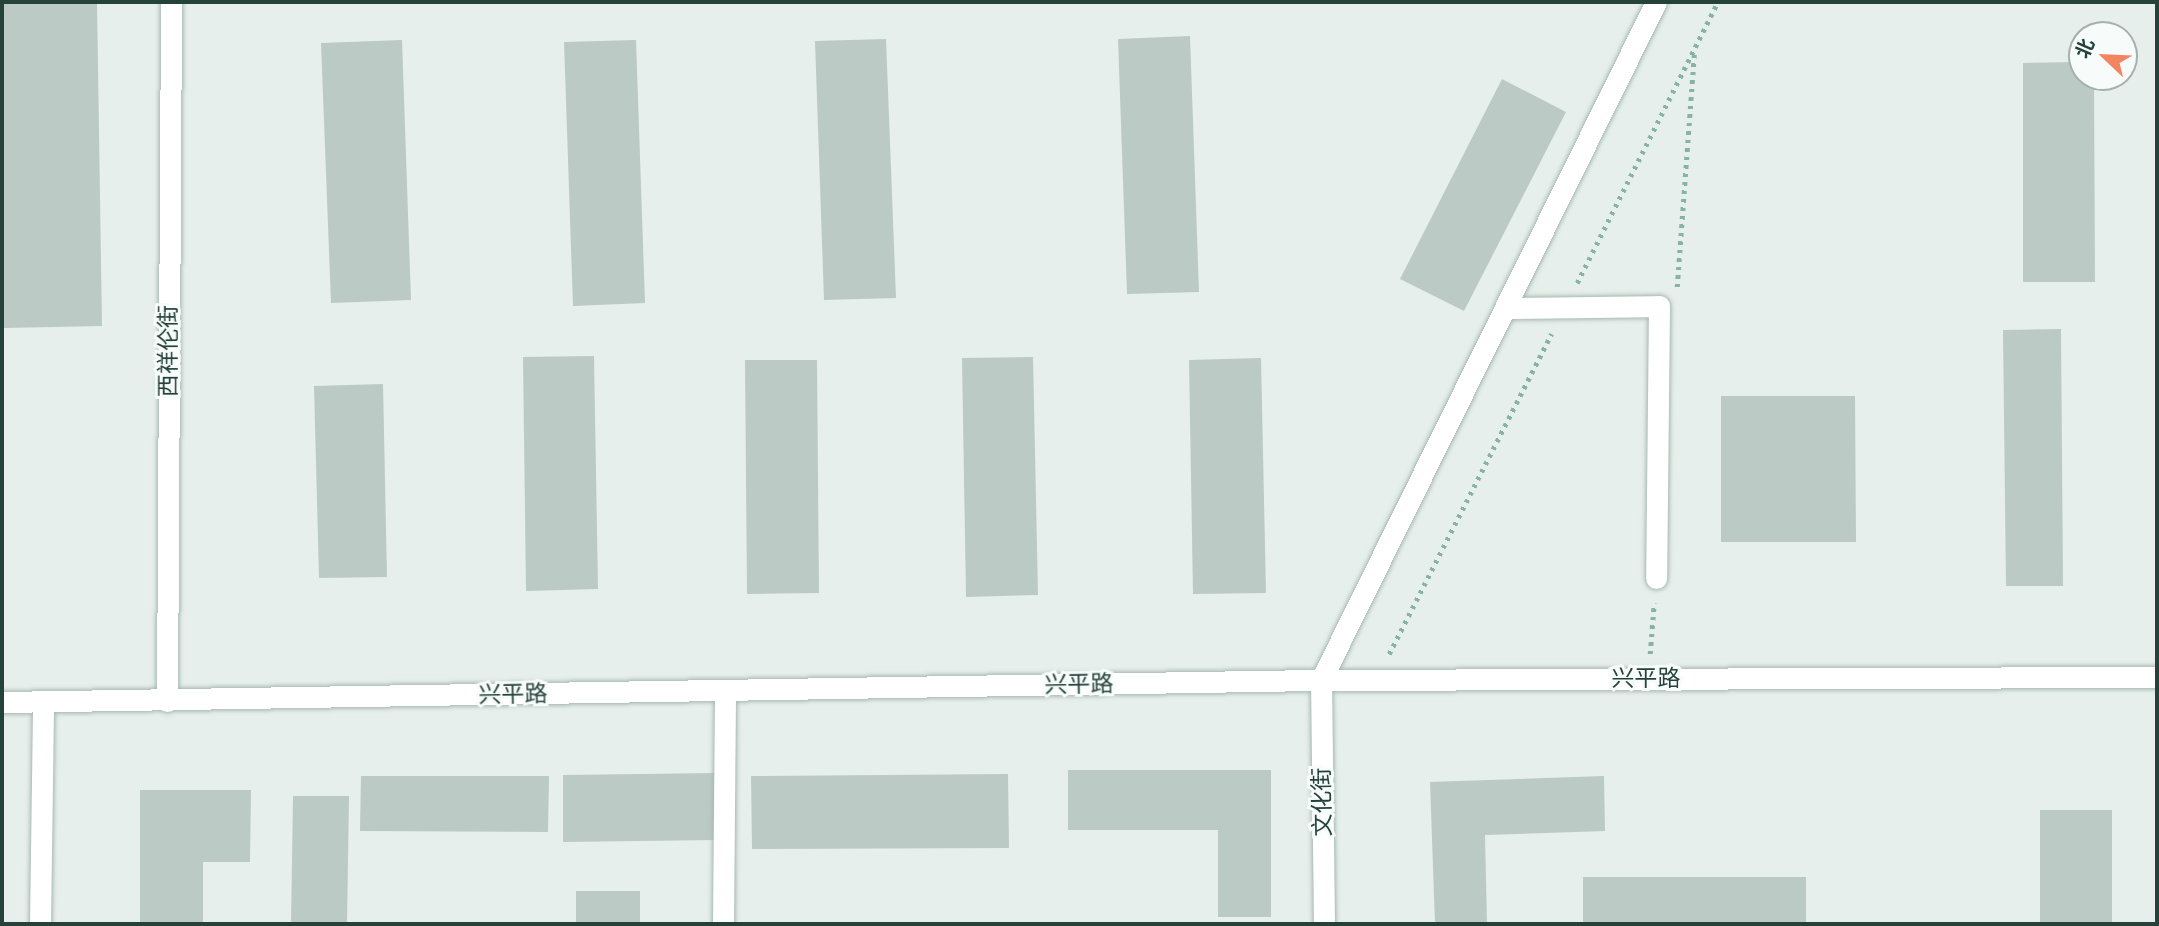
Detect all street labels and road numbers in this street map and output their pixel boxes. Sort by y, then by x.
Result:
street label: 西祥伦街 [155,305,183,397]
street label: 兴平路 [1612,665,1680,693]
street label: 兴平路 [1044,671,1114,699]
street label: 兴平路 [478,681,548,709]
street label: 文化街 [1309,767,1337,837]

